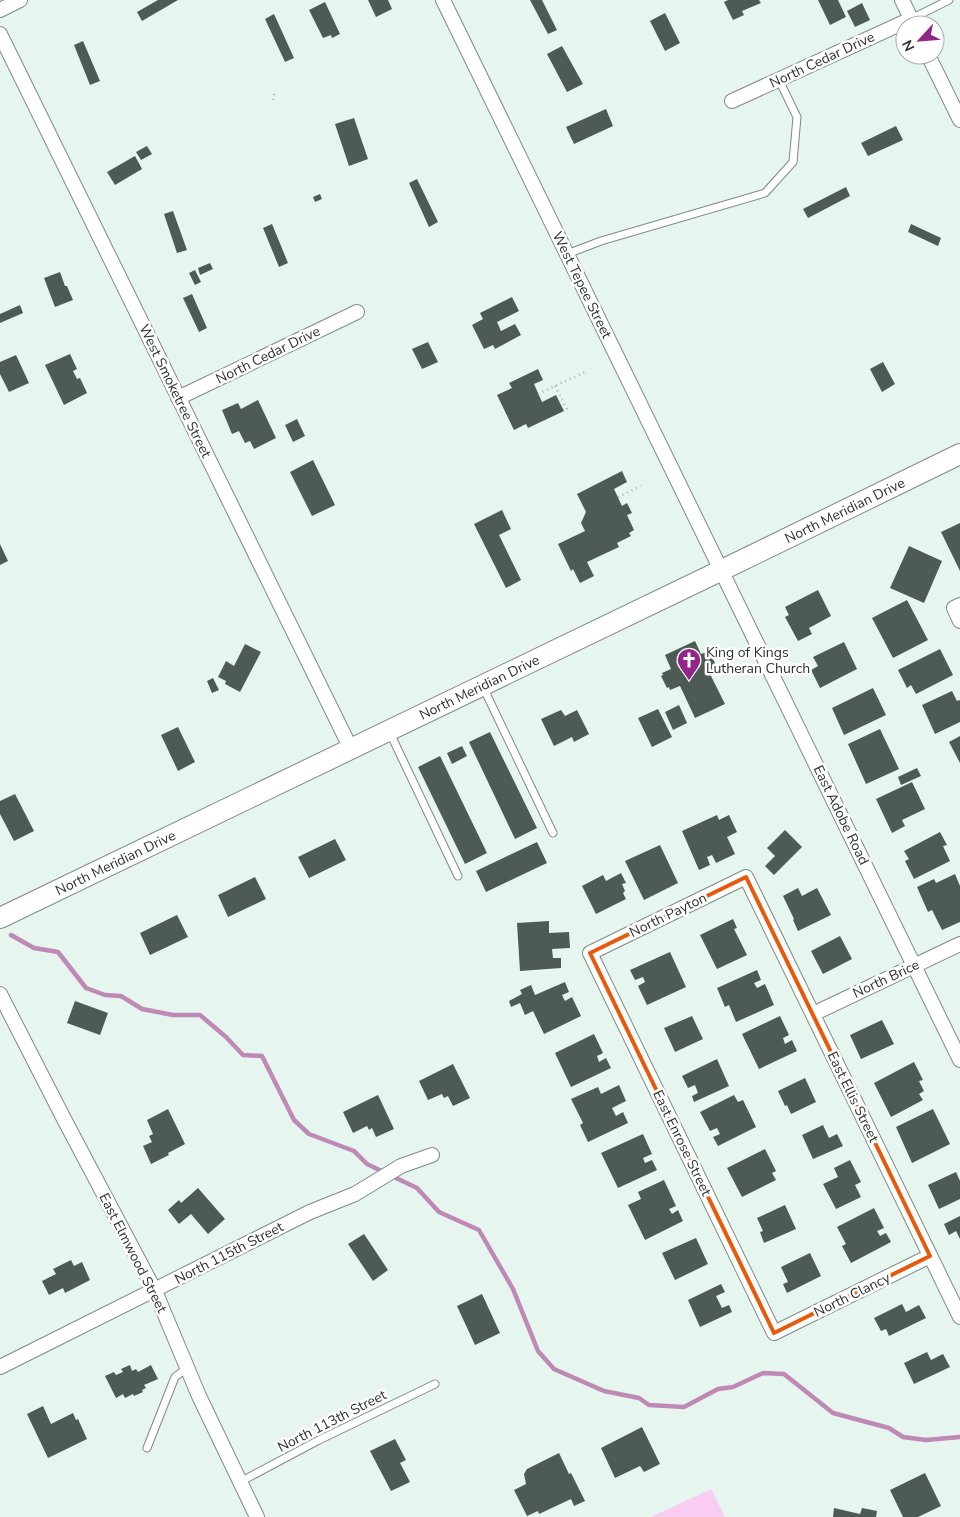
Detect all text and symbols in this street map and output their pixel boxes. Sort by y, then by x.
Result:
north arrow [895,15,945,65]
street label: North Cedar Drive [766,27,878,93]
text: N [898,37,920,54]
street label: West Tepee Street [548,228,616,342]
street label: West Smoketree Street [134,321,216,461]
street label: North Cedar Drive [213,322,323,388]
street label: North Meridian Drive [782,473,908,548]
place label: King of Kings Lutheran Church [706,643,810,678]
church icon: King of Kings Lutheran Church [676,647,702,681]
street label: North Meridian Drive [416,650,543,724]
street label: East Adobe Road [809,762,873,868]
street label: North Meridian Drive [52,825,179,899]
street label: North Payton [626,888,710,942]
street label: North Brice [850,955,922,1003]
street label: East Ellis Street [823,1048,883,1146]
street label: East Enrose Street [648,1087,716,1199]
street label: East Elmwood Street [95,1190,171,1316]
street label: North 115th Street [171,1217,287,1289]
street label: North Clancy [811,1268,894,1322]
street label: North 113th Street [274,1385,390,1457]

